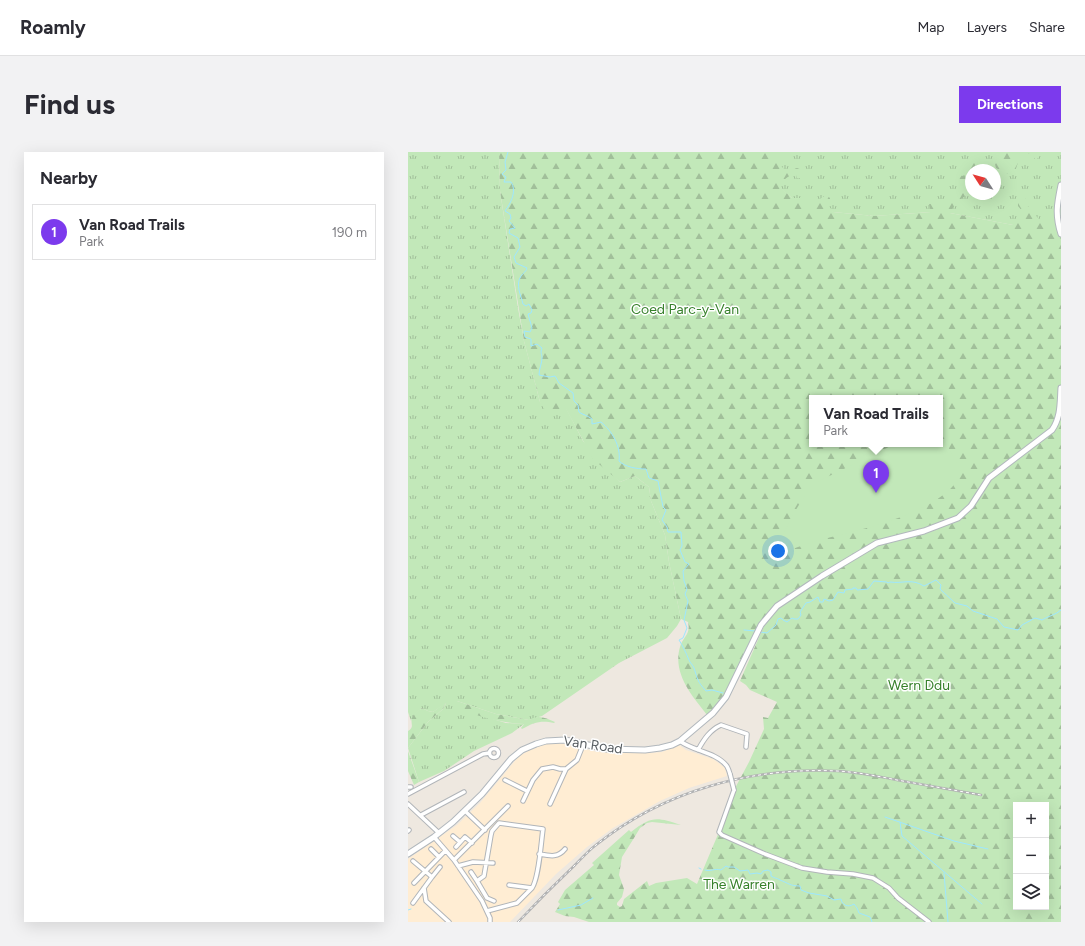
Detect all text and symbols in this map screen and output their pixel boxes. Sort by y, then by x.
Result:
text: Roamly [20,16,86,39]
text: Map [917,19,945,36]
text: Layers [967,19,1007,36]
text: Share [1029,19,1065,36]
button: Directions [959,86,1061,123]
text: Find us [24,87,115,121]
north arrow [965,164,1001,200]
text: Nearby [40,168,98,188]
text: Van Road Trails [79,216,185,234]
text: 1 [51,225,57,240]
text: 190 m [332,225,367,240]
text: Park [79,234,104,249]
park label: Coed Parc-y-Van [631,301,739,318]
popup [809,395,943,447]
text: Van Road Trails [823,405,929,423]
text: Park [823,423,848,438]
pin: 1 [863,460,889,493]
your location [768,541,788,561]
park label: Wern Ddu [888,677,950,694]
street label: Van Road [562,732,624,758]
map controls [1013,802,1049,910]
button: + [1013,802,1049,838]
button: − [1013,838,1049,874]
button: layers [1013,874,1049,910]
park label: The Warren [703,876,775,893]

